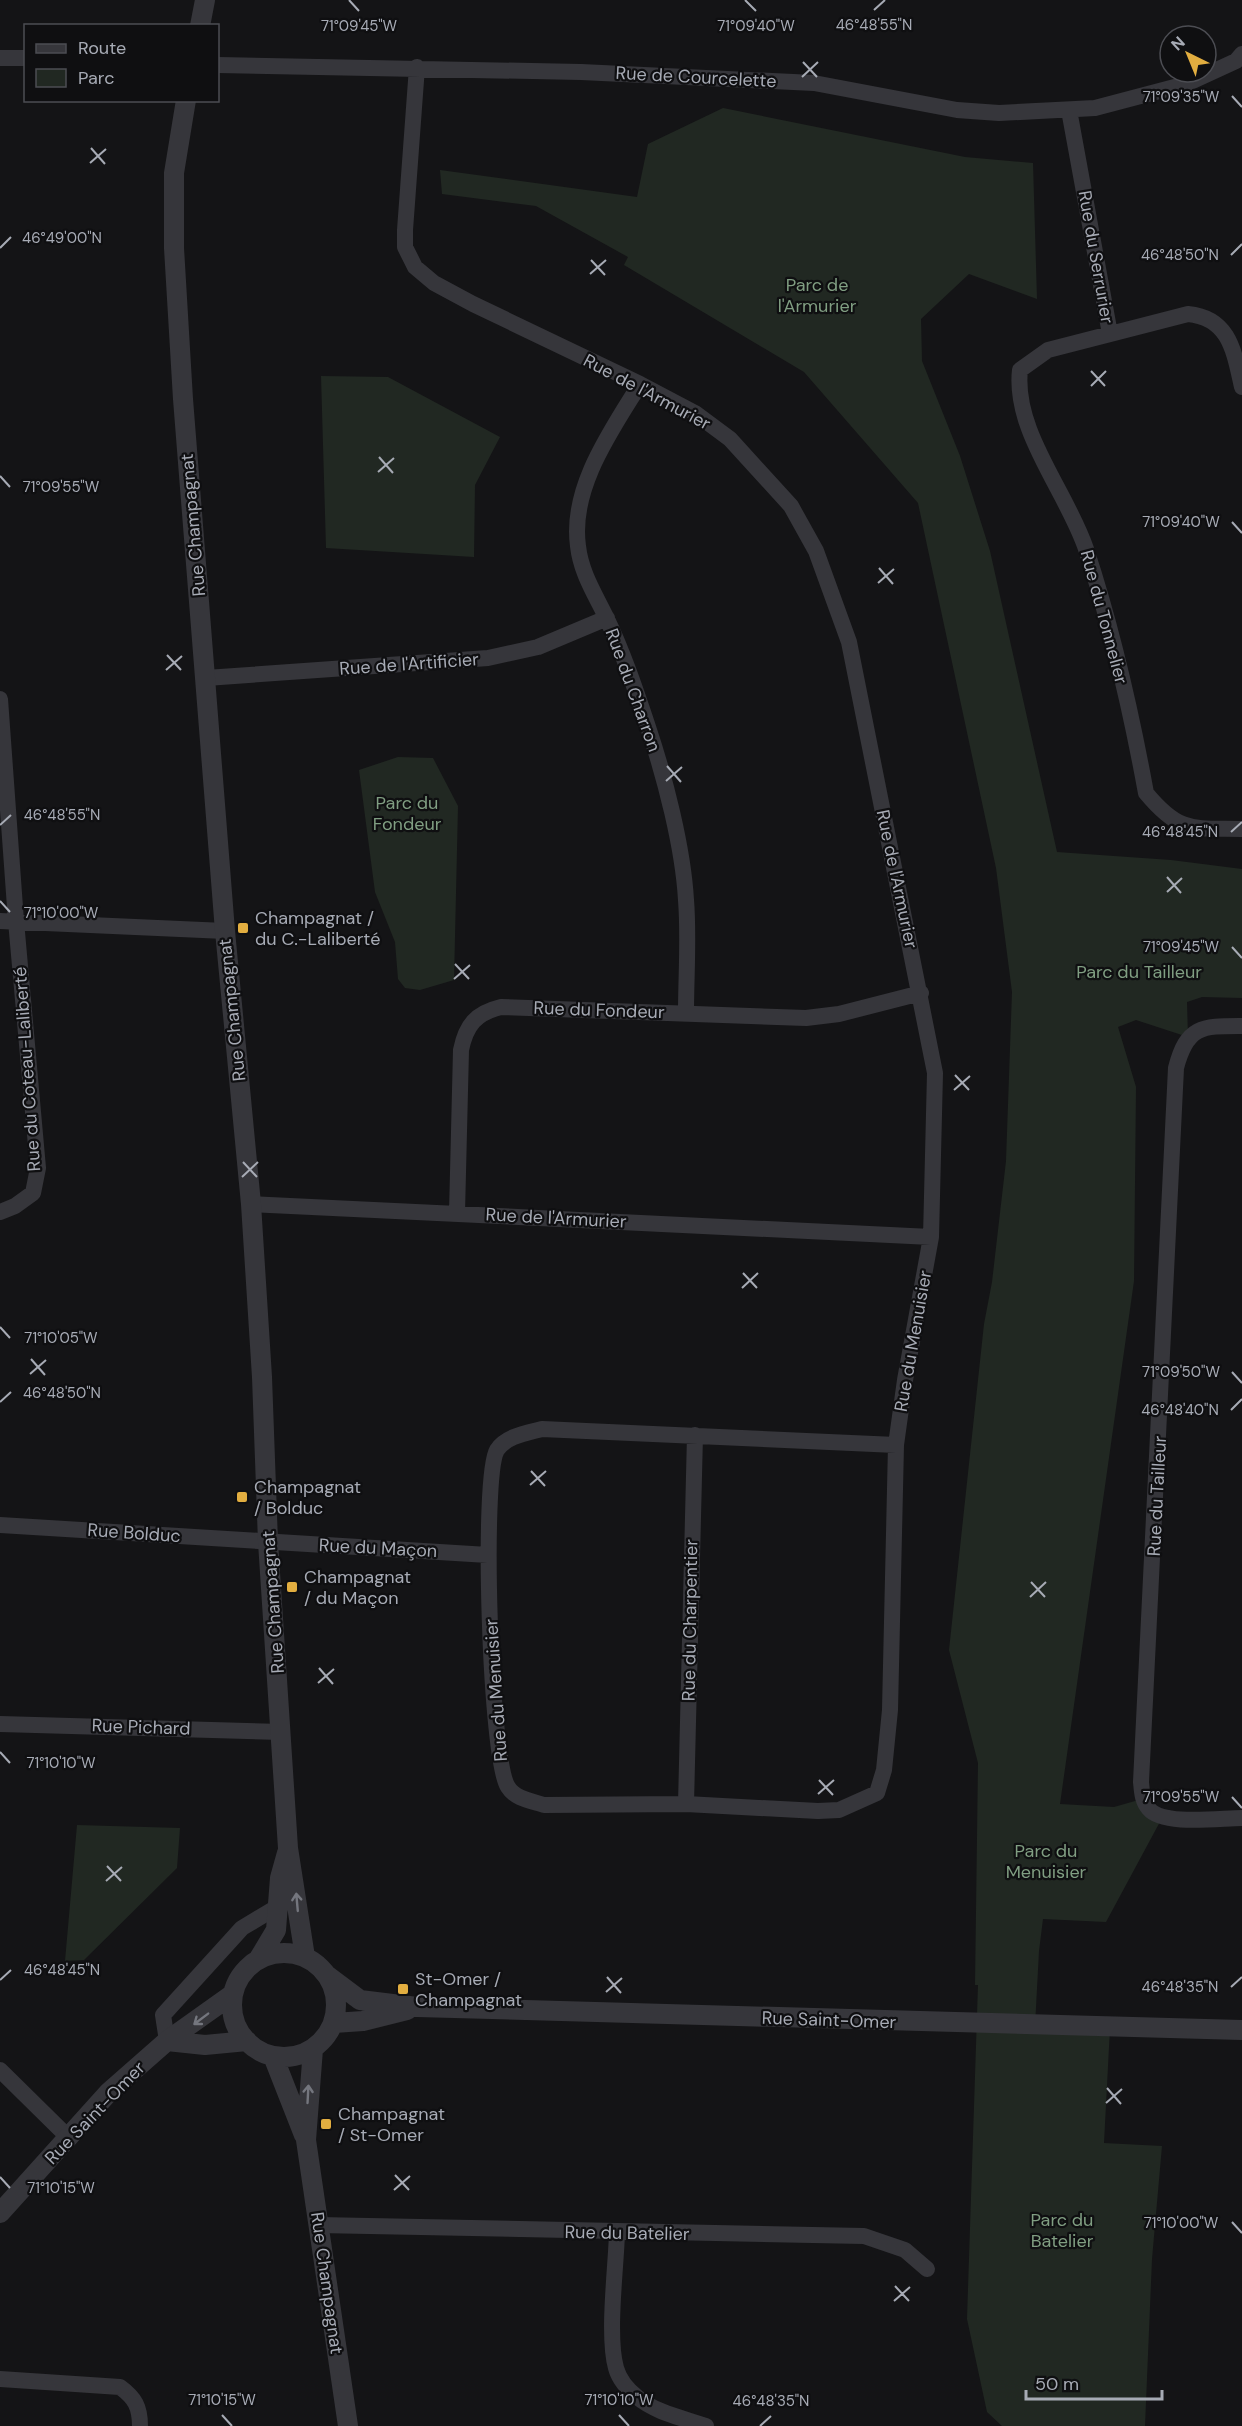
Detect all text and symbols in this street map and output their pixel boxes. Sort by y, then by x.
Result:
text: 46°48'55"N [836,15,912,35]
text: 71°09'45"W [321,16,397,36]
text: 71°09'40"W [717,16,795,36]
legend [24,24,219,102]
north arrow [1158,24,1218,84]
text: N [1167,32,1190,55]
text: Route [78,36,126,60]
street label: Rue de Courcelette [615,61,777,93]
text: Parc [78,66,114,90]
text: 71°09'35"W [1143,87,1220,107]
street label: Rue du Serrurier [1072,189,1120,326]
text: 46°49'00"N [22,228,102,248]
text: 46°48'50"N [1141,245,1219,265]
park label: Parc de l'Armurier [778,273,857,318]
street label: Rue de l'Armurier [579,348,715,436]
street label: Rue Champagnat [175,453,211,597]
text: 71°09'55"W [23,477,100,497]
text: 71°09'40"W [1142,512,1220,532]
street label: Rue du Tonnelier [1075,547,1133,687]
street label: Rue du Charron [600,625,666,755]
street label: Rue de l'Artificier [338,647,480,681]
park label: Parc du Fondeur [373,791,442,836]
text: 46°48'55"N [24,805,100,825]
street label: Rue de l'Armurier [871,808,923,951]
text: 46°48'45"N [1142,822,1218,842]
text: 71°10'00"W [24,903,99,923]
place label: Champagnat / du C.-Laliberté [255,906,380,951]
marker: Champagnat / du C.-Laliberté [236,921,250,935]
text: 71°09'45"W [1143,937,1219,957]
street label: Rue Champagnat [213,938,251,1082]
park label: Parc du Tailleur [1076,960,1202,984]
street label: Rue du Coteau-Laliberté [8,966,46,1172]
street label: Rue du Fondeur [533,996,665,1024]
street label: Rue de l'Armurier [485,1202,627,1234]
street label: Rue du Menuisier [889,1268,937,1413]
text: 71°10'05"W [24,1328,98,1348]
text: 71°09'50"W [1142,1362,1220,1382]
text: 46°48'50"N [23,1383,101,1403]
text: 46°48'40"N [1141,1400,1219,1420]
street label: Rue du Tailleur [1142,1435,1172,1557]
place label: Champagnat / Bolduc [254,1475,361,1520]
marker: Champagnat / Bolduc [235,1490,249,1504]
street label: Rue Bolduc [87,1518,181,1548]
street label: Rue Champagnat [256,1530,290,1674]
street label: Rue du Maçon [318,1533,438,1563]
street label: Rue du Charpentier [677,1538,703,1701]
place label: Champagnat / du Maçon [304,1565,411,1610]
marker: Champagnat / du Maçon [285,1580,299,1594]
street label: Rue du Menuisier [479,1618,513,1762]
street label: Rue Pichard [91,1713,191,1741]
text: 71°10'10"W [26,1753,96,1773]
text: 71°09'55"W [1143,1787,1220,1807]
park label: Parc du Menuisier [1006,1839,1087,1884]
one-way arrow [291,1893,302,1913]
text: 46°48'45"N [24,1960,100,1980]
place label: St-Omer / Champagnat [415,1967,522,2012]
text: 46°48'35"N [1142,1977,1218,1997]
marker: St-Omer / Champagnat [396,1982,410,1996]
street label: Rue Saint-Omer [761,2006,897,2034]
one-way arrow [193,2012,209,2025]
street label: Rue Saint-Omer [40,2056,151,2170]
one-way arrow [302,2085,313,2105]
place label: Champagnat / St-Omer [338,2102,445,2147]
marker: Champagnat / St-Omer [319,2117,333,2131]
text: 71°10'15"W [27,2178,95,2198]
park label: Parc du Batelier [1031,2208,1094,2253]
street label: Rue Champagnat [305,2210,349,2356]
text: 71°10'00"W [1144,2213,1219,2233]
street label: Rue du Batelier [564,2220,690,2246]
scale bar [1026,2363,1162,2401]
text: 50 m [1035,2372,1079,2396]
text: 71°10'15"W [188,2390,256,2410]
text: 71°10'10"W [584,2390,654,2410]
text: 46°48'35"N [733,2391,809,2411]

